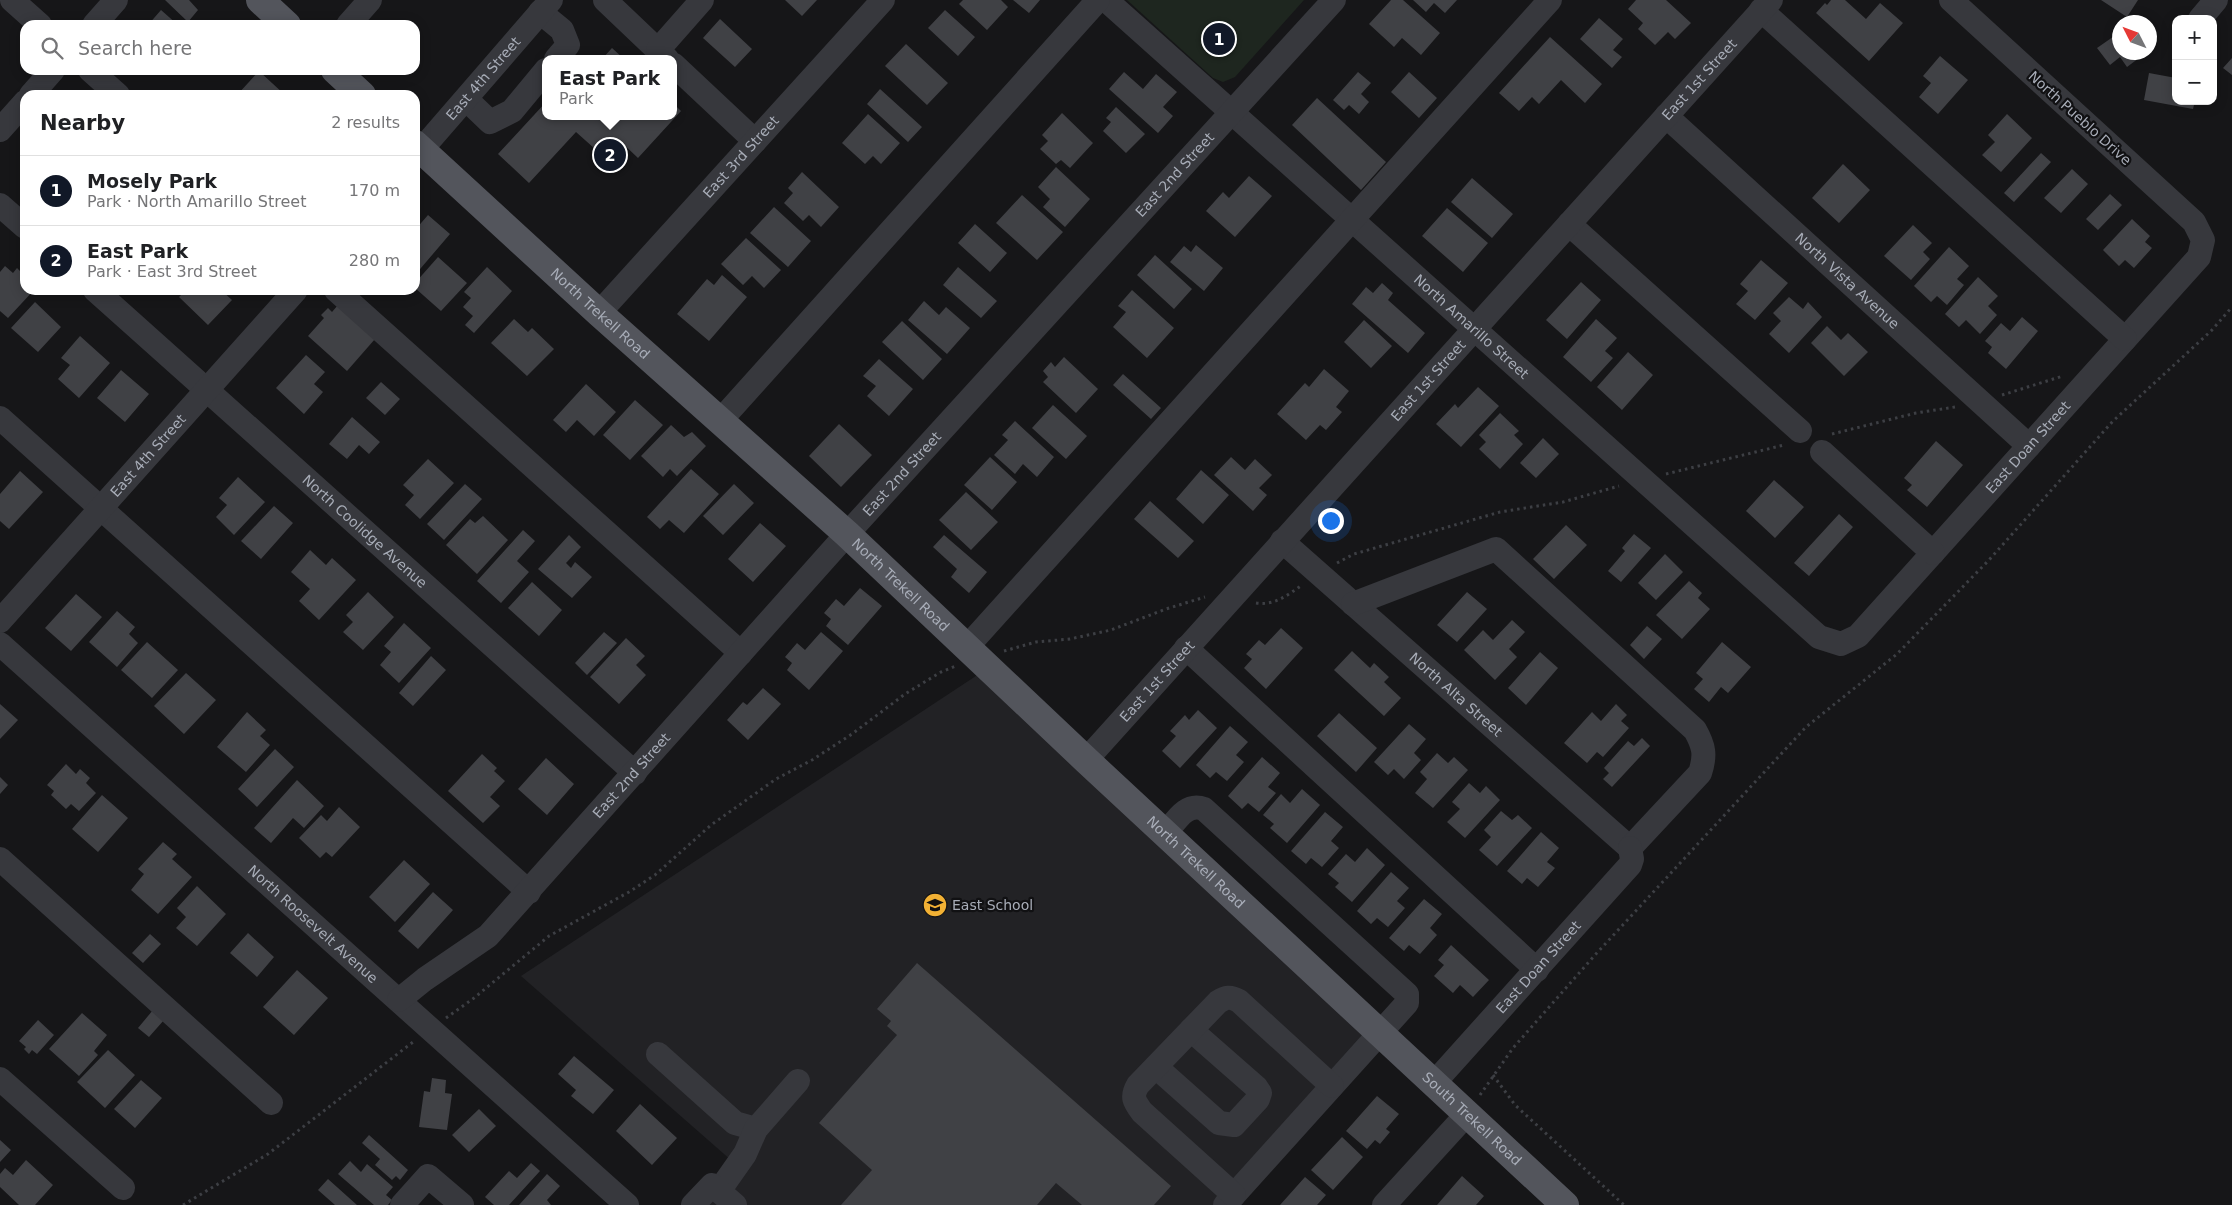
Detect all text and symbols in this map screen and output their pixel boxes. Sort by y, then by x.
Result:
north arrow [2112,15,2157,60]
map controls [2172,15,2217,105]
button: + [2172,15,2217,60]
search box [20,20,420,75]
pin: 1 [1203,20,1235,58]
street label: East 4th Street [443,33,524,123]
icon: search [38,34,66,62]
street label: East 1st Street [1659,35,1740,123]
text: Search here [78,37,192,59]
popup [542,55,677,120]
button: − [2172,60,2217,105]
text: East Park [559,67,660,89]
street label: North Pueblo Drive [2025,68,2135,168]
text: Park [559,89,594,108]
text: Nearby [40,111,125,135]
street label: East 3rd Street [700,112,782,201]
text: 2 results [331,113,400,132]
street label: East 2nd Street [1132,129,1217,220]
pin: 2 [594,136,626,174]
text: Mosely Park [87,170,217,192]
text: 1 [50,181,62,200]
text: 170 m [349,181,400,200]
text: Park · North Amarillo Street [87,192,306,211]
street label: North Vista Avenue [1792,230,1903,332]
text: East Park [87,240,188,262]
text: 2 [50,251,62,270]
text: 280 m [349,251,400,270]
text: Park · East 3rd Street [87,262,257,281]
street label: North Trekell Road [547,265,653,362]
street label: North Amarillo Street [1411,271,1532,382]
street label: East 1st Street [1388,336,1469,424]
street label: East Doan Street [1982,397,2074,497]
street label: East 4th Street [107,411,189,500]
street label: East 2nd Street [859,428,945,519]
street label: North Coolidge Avenue [299,472,430,591]
your location [1318,508,1344,534]
street label: North Trekell Road [849,535,953,635]
street label: East 1st Street [1116,637,1198,725]
street label: North Alta Street [1406,649,1506,740]
street label: East 2nd Street [589,729,674,821]
street label: North Trekell Road [1144,813,1248,912]
street label: North Roosevelt Avenue [245,862,381,986]
school or university icon: East School [922,892,948,918]
place label: East School [952,897,1033,913]
street label: East Doan Street [1493,917,1584,1016]
street label: South Trekell Road [1419,1069,1525,1169]

